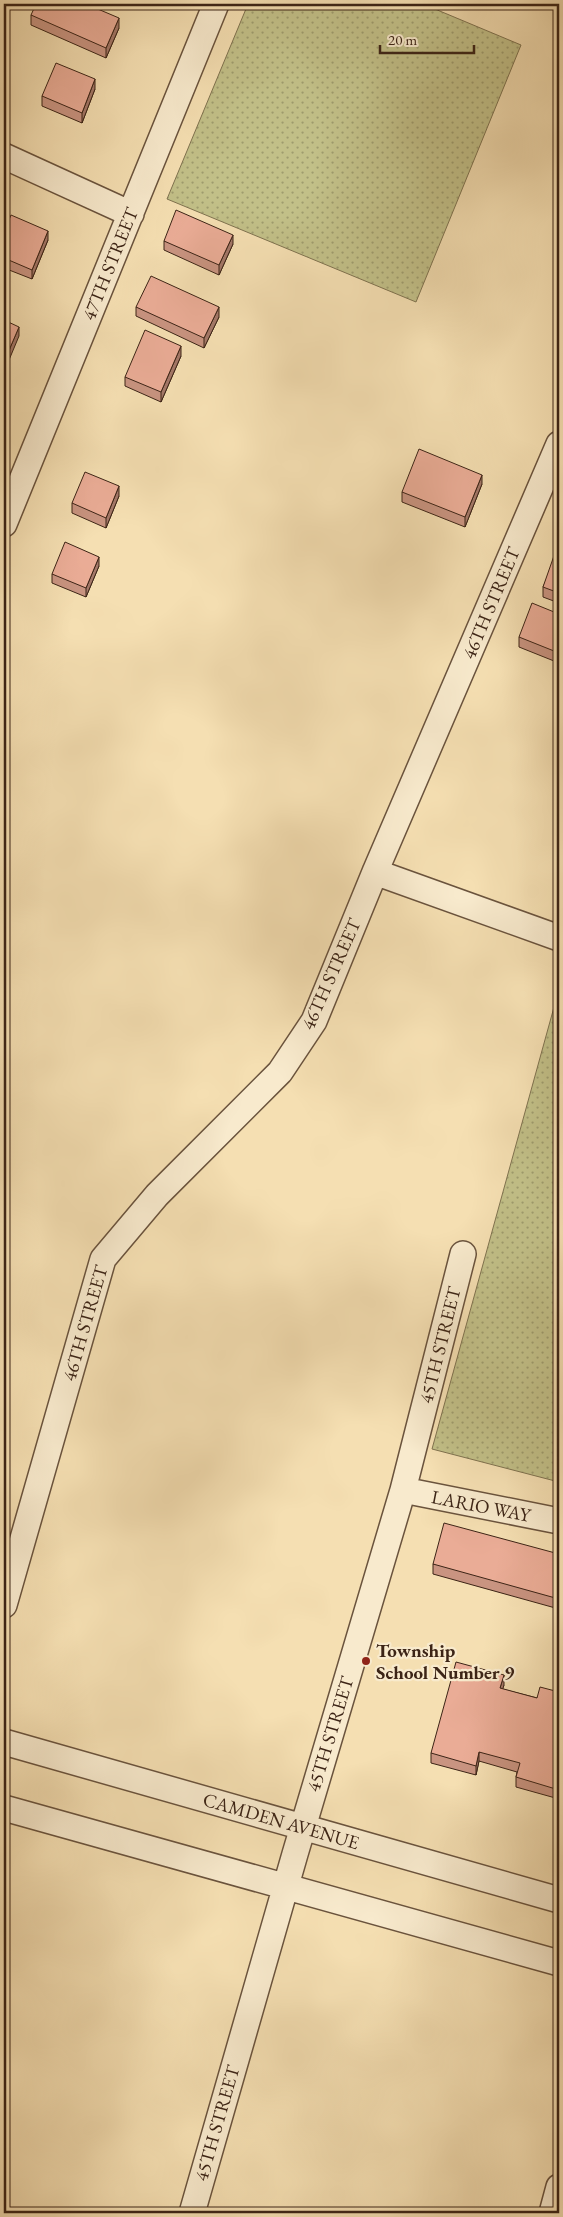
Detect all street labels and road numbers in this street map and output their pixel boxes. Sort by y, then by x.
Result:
street label: 47TH STREET [76,204,144,324]
street label: 46TH STREET [456,543,526,663]
street label: 46TH STREET [295,914,367,1034]
street label: 46TH STREET [57,1262,114,1384]
street label: 45TH STREET [413,1284,467,1406]
street label: LARIO WAY [429,1484,534,1528]
street label: 45TH STREET [301,1673,359,1795]
street label: CAMDEN AVENUE [200,1787,362,1855]
street label: 45TH STREET [189,2062,246,2184]

